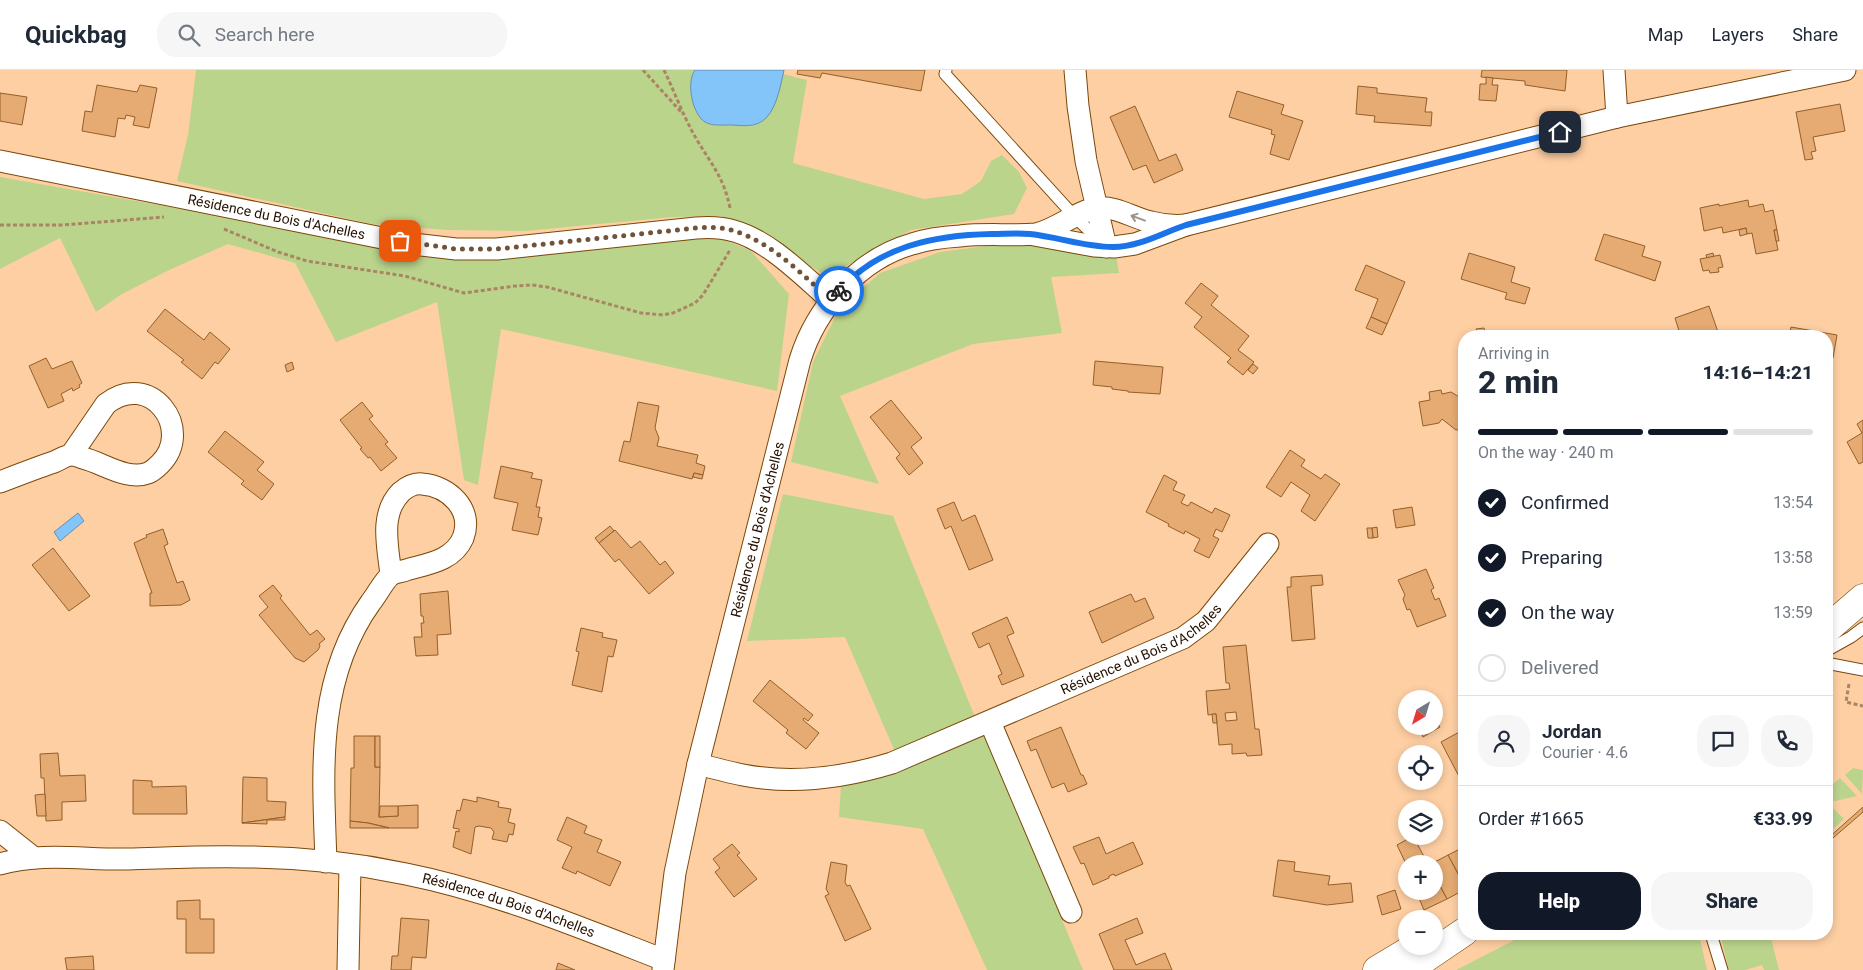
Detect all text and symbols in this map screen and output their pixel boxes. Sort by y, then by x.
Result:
search box [157,12,507,57]
text: Quickbag [25,21,127,49]
icon: search [175,21,203,49]
text: Search here [215,23,315,46]
text: Map [1648,24,1683,45]
text: Layers [1711,24,1764,45]
text: Share [1792,24,1838,45]
pin [1539,111,1581,153]
icon: home [1546,118,1574,146]
street label: Résidence du Bois d'Achelles [186,191,367,242]
one-way arrow [1131,213,1146,222]
pin [379,220,421,262]
icon: bag [386,227,414,255]
courier [814,266,864,316]
icon: bike [825,277,853,305]
text: Arriving in [1478,344,1549,363]
text: 14:16–14:21 [1702,361,1813,384]
text: 2 min [1478,363,1559,401]
street label: Résidence du Bois d'Achelles [727,440,787,619]
text: On the way · 240 m [1478,443,1614,462]
icon: check [1478,489,1506,517]
text: Confirmed [1521,491,1609,514]
text: 13:54 [1773,493,1813,512]
icon: check [1478,544,1506,572]
text: Preparing [1521,546,1603,569]
text: 13:58 [1773,548,1813,567]
icon: check [1478,599,1506,627]
street label: Résidence du Bois d'Achelles [1058,601,1225,698]
text: On the way [1521,601,1614,624]
text: 13:59 [1773,603,1813,622]
text: Delivered [1521,656,1599,679]
north arrow [1398,690,1442,735]
map controls [1398,690,1443,955]
button: person [1478,715,1530,767]
button: chat [1697,715,1749,767]
button: phone [1761,715,1813,767]
text: Jordan [1542,720,1602,743]
text: Courier · 4.6 [1542,743,1628,762]
button: locate [1398,745,1443,790]
button: layers [1398,800,1443,845]
text: Order #1665 [1478,807,1584,830]
text: €33.99 [1753,807,1813,830]
button: + [1398,855,1443,900]
street label: Résidence du Bois d'Achelles [421,870,597,940]
button: Help [1478,872,1641,930]
button: Share [1651,872,1813,930]
button: − [1398,910,1443,955]

